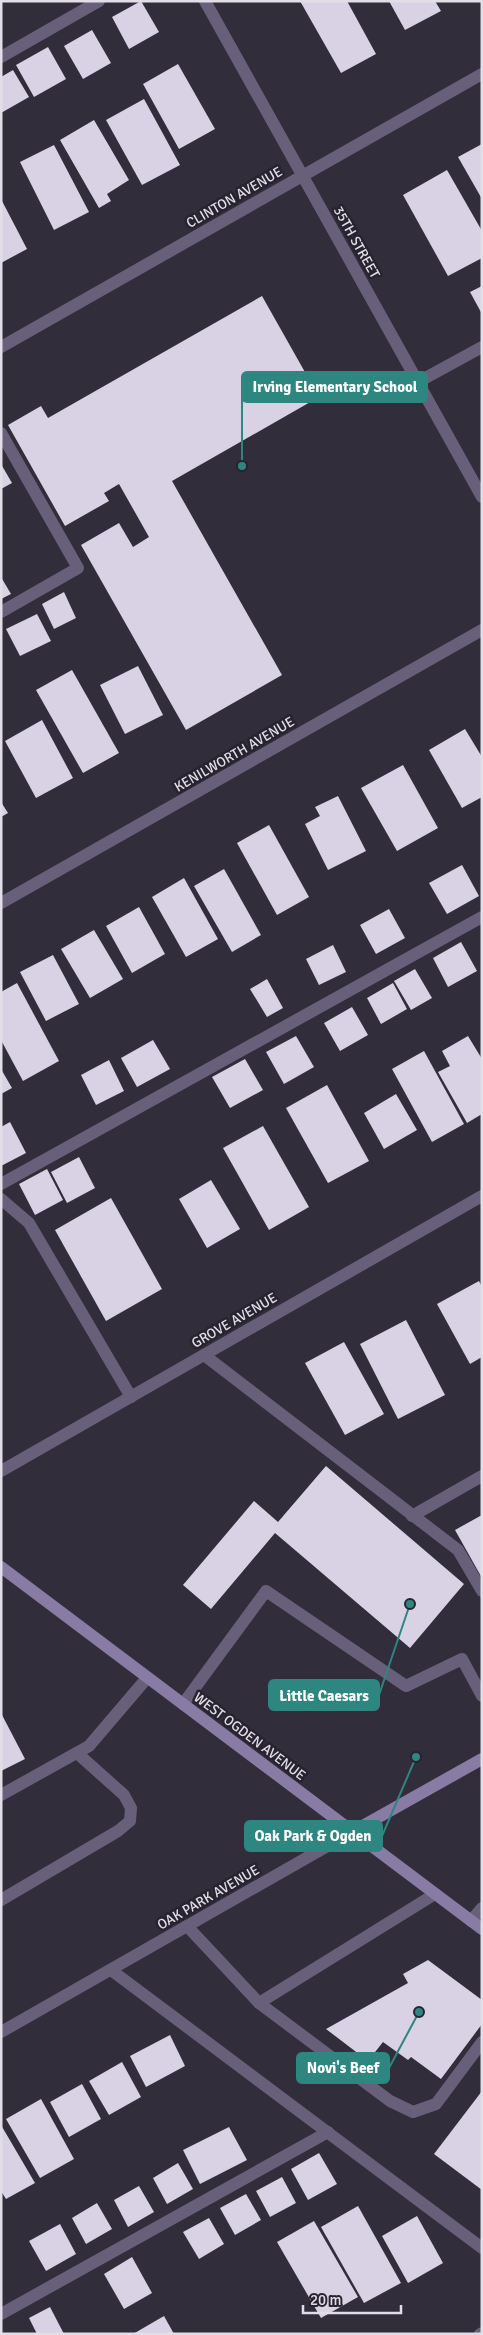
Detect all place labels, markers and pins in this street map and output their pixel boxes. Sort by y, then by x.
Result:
callout: Irving Elementary School [242,372,427,402]
callout: Little Caesars [269,1680,379,1710]
callout: Oak Park & Ogden [245,1821,382,1851]
callout: Novi's Beef [297,2053,389,2083]

